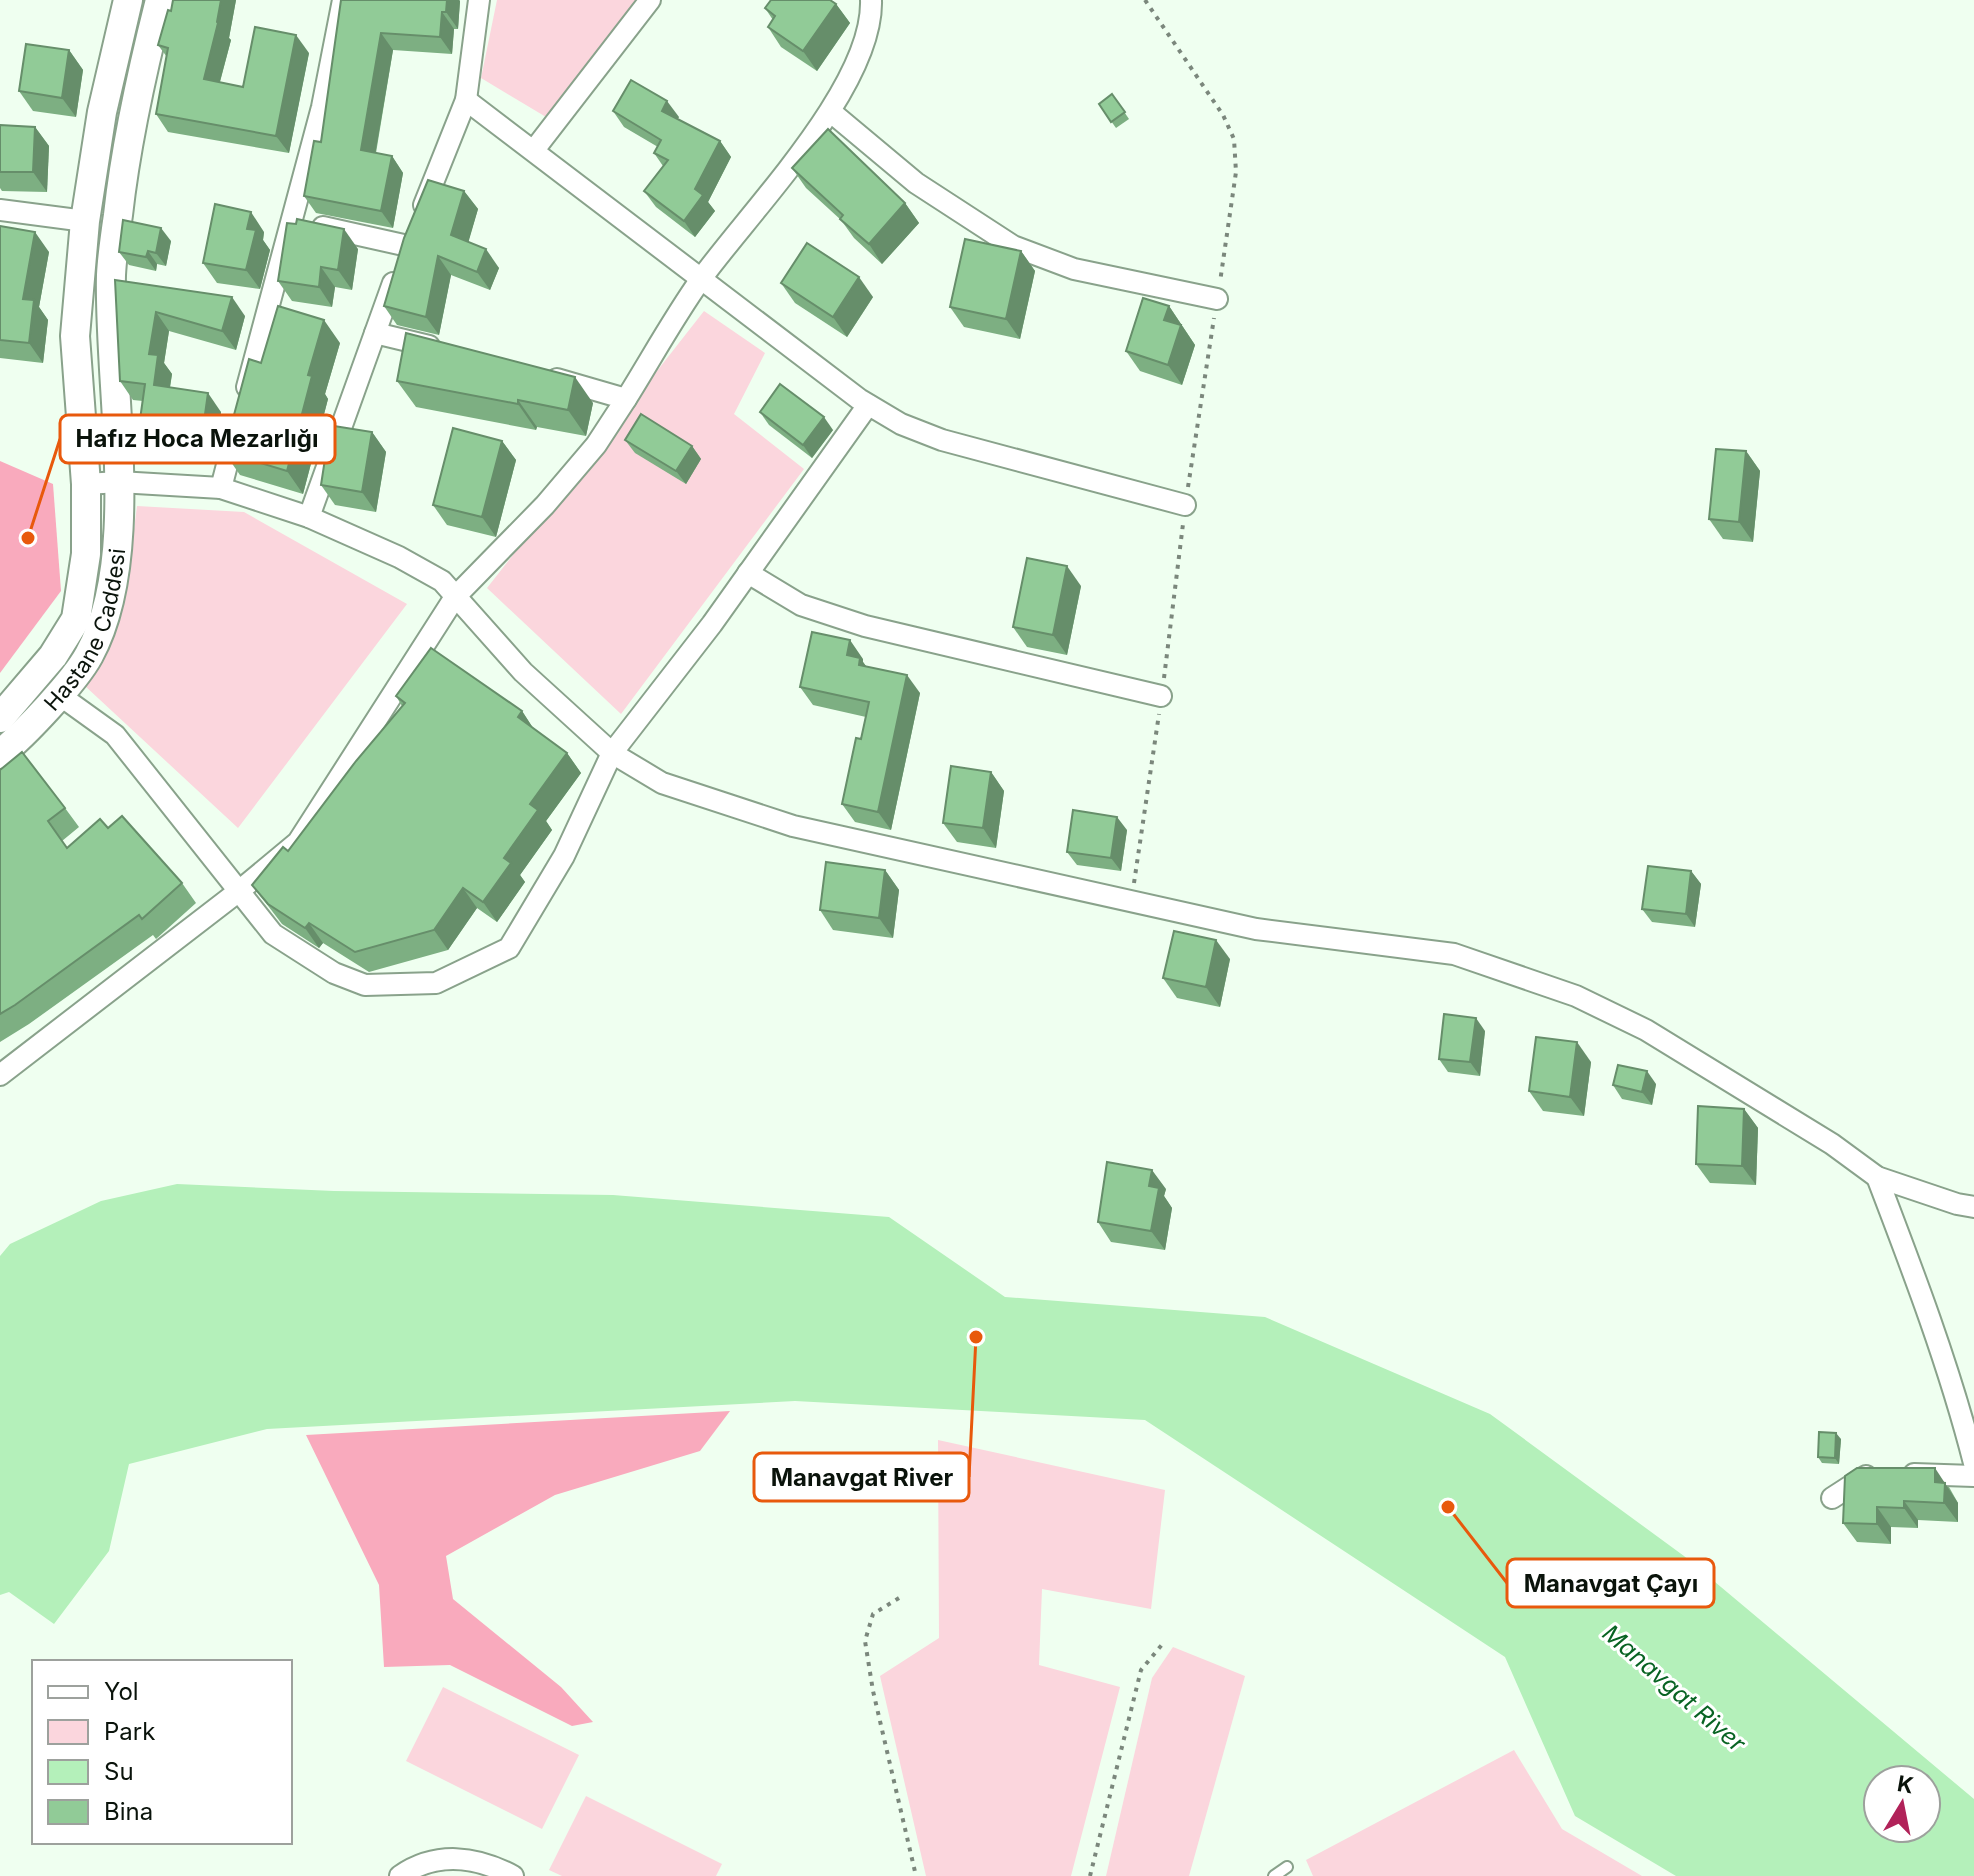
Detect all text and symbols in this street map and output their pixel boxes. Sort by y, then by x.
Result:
callout: Hafız Hoca Mezarlığı [60,415,335,463]
text: Hafız Hoca Mezarlığı [76,424,318,453]
street label: Hastane Caddesi [39,547,130,716]
callout: Manavgat River [754,1453,969,1501]
text: Manavgat River [771,1463,954,1492]
callout: Manavgat Çayı [1507,1559,1714,1607]
text: Manavgat Çayı [1524,1569,1698,1598]
water label: Manavgat River [1597,1618,1752,1758]
legend [32,1660,292,1844]
text: Yol [104,1677,139,1706]
text: Park [104,1717,155,1746]
text: Su [104,1757,134,1786]
north arrow [1862,1764,1942,1844]
text: K [1895,1770,1916,1799]
text: Bina [104,1797,153,1826]

